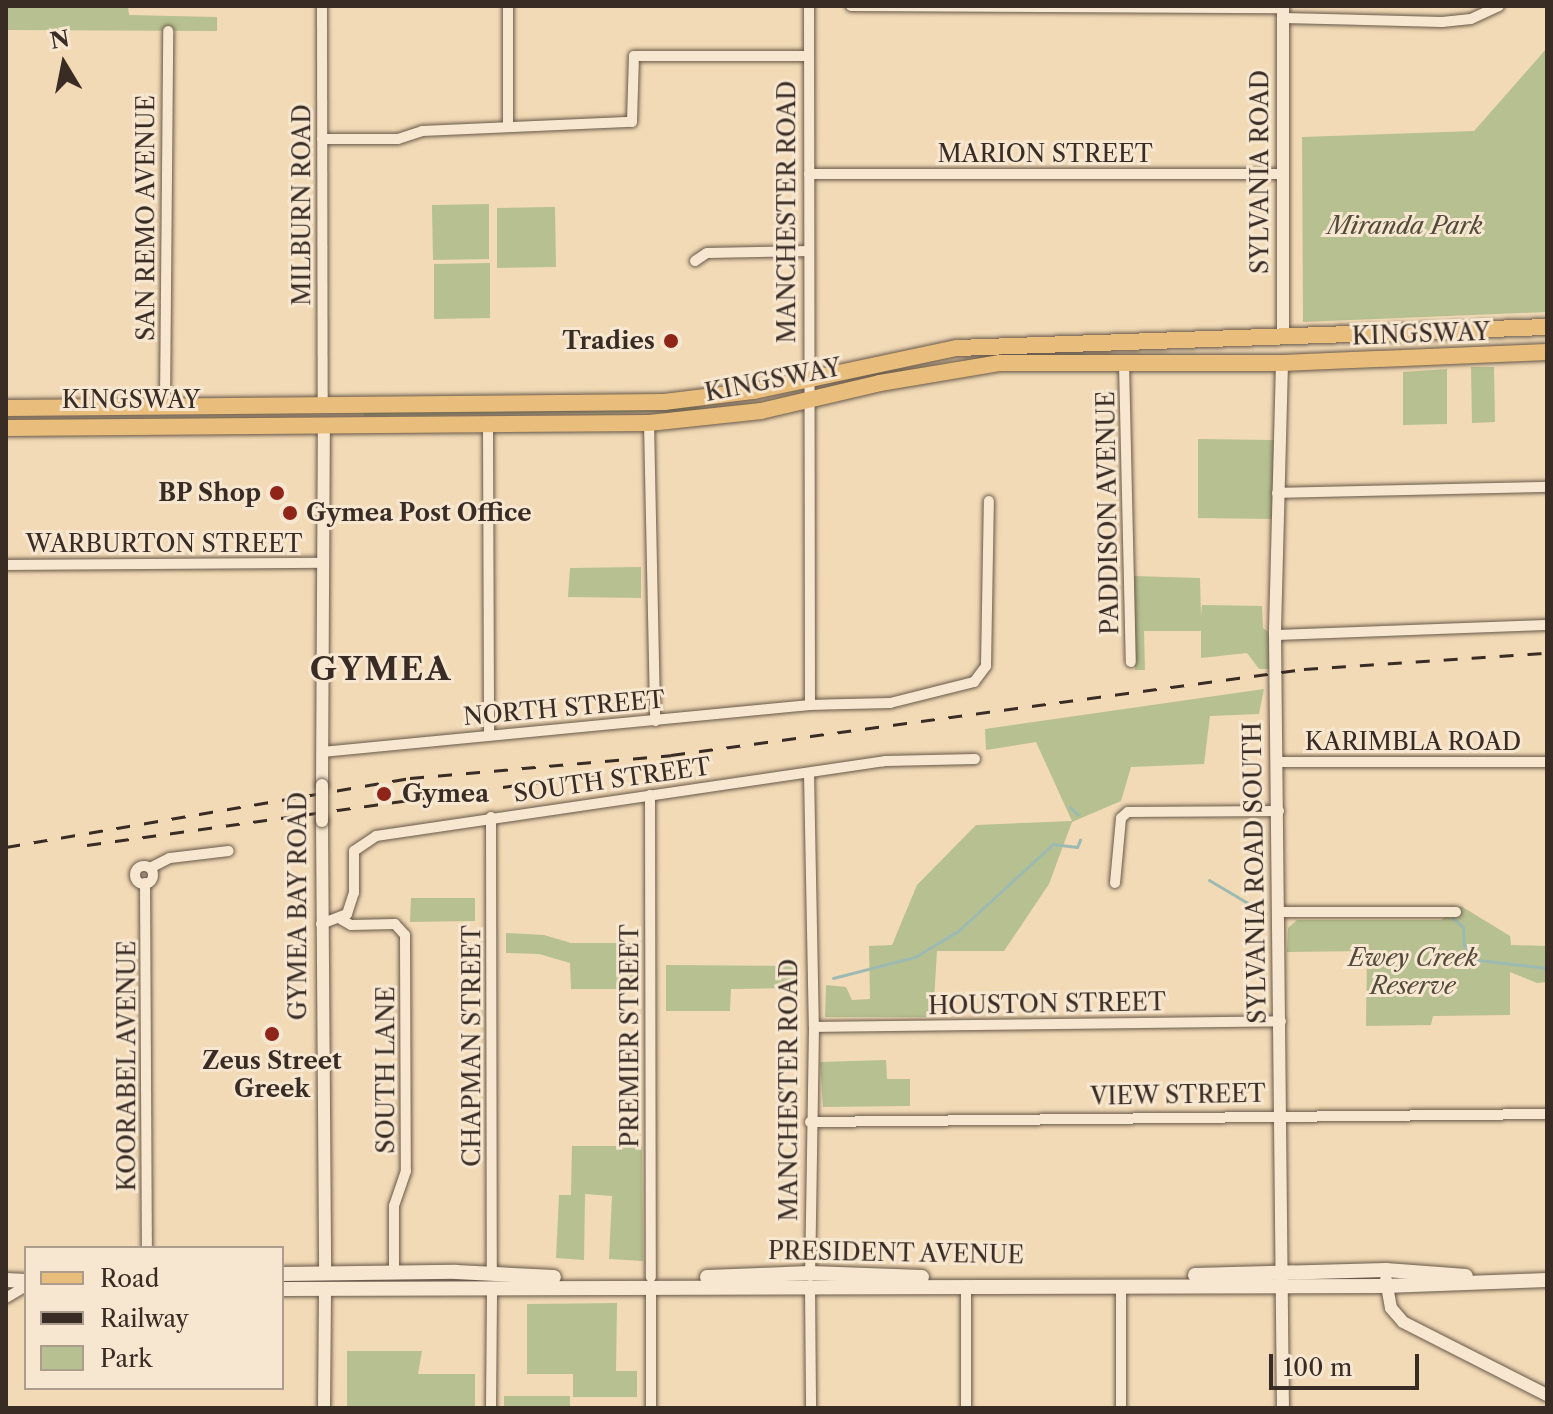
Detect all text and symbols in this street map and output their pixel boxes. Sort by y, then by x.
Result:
north arrow [24,24,104,104]
text: N [48,25,72,55]
street label: SYLVANIA ROAD [1246,69,1274,275]
street label: MANCHESTER ROAD [773,80,801,344]
street label: SAN REMO AVENUE [132,95,160,341]
street label: MILBURN ROAD [288,104,316,306]
street label: MARION STREET [937,140,1153,168]
park label: Miranda Park [1328,212,1482,240]
street label: KINGSWAY [1351,317,1491,351]
place label: Tradies [562,327,655,355]
marker: Tradies [662,332,680,350]
street label: KINGSWAY [702,353,844,407]
street label: KINGSWAY [62,386,200,414]
street label: PADDISON AVENUE [1091,390,1125,636]
place label: BP Shop [158,479,261,507]
marker: BP Shop [268,484,286,502]
place label: Gymea Post Office [306,499,532,527]
marker: Gymea Post Office [281,504,299,522]
street label: WARBURTON STREET [26,530,302,558]
district label: GYMEA [310,650,452,688]
street label: NORTH STREET [462,685,666,731]
street label: SYLVANIA ROAD SOUTH [1238,721,1272,1025]
street label: KARIMBLA ROAD [1304,728,1522,756]
street label: SOUTH STREET [512,752,712,808]
place label: Gymea [402,780,489,808]
marker: Gymea [373,783,395,805]
street label: GYMEA BAY ROAD [284,791,312,1021]
street label: PREMIER STREET [616,924,644,1148]
street label: CHAPMAN STREET [458,925,486,1167]
street label: KOORABEL AVENUE [113,940,141,1192]
park label: Ewey Creek Reserve [1348,944,1478,1000]
street label: MANCHESTER ROAD [775,958,803,1222]
street label: SOUTH LANE [372,986,400,1154]
street label: HOUSTON STREET [928,988,1166,1020]
marker: Zeus Street Greek [263,1025,281,1043]
place label: Zeus Street Greek [202,1047,342,1103]
street label: VIEW STREET [1089,1079,1267,1111]
street label: PRESIDENT AVENUE [767,1236,1025,1270]
legend [24,1246,284,1390]
text: Road [100,1264,159,1293]
text: Railway [100,1304,189,1333]
scale bar [1273,1338,1423,1388]
text: Park [100,1344,152,1373]
text: 100 m [1283,1353,1352,1382]

